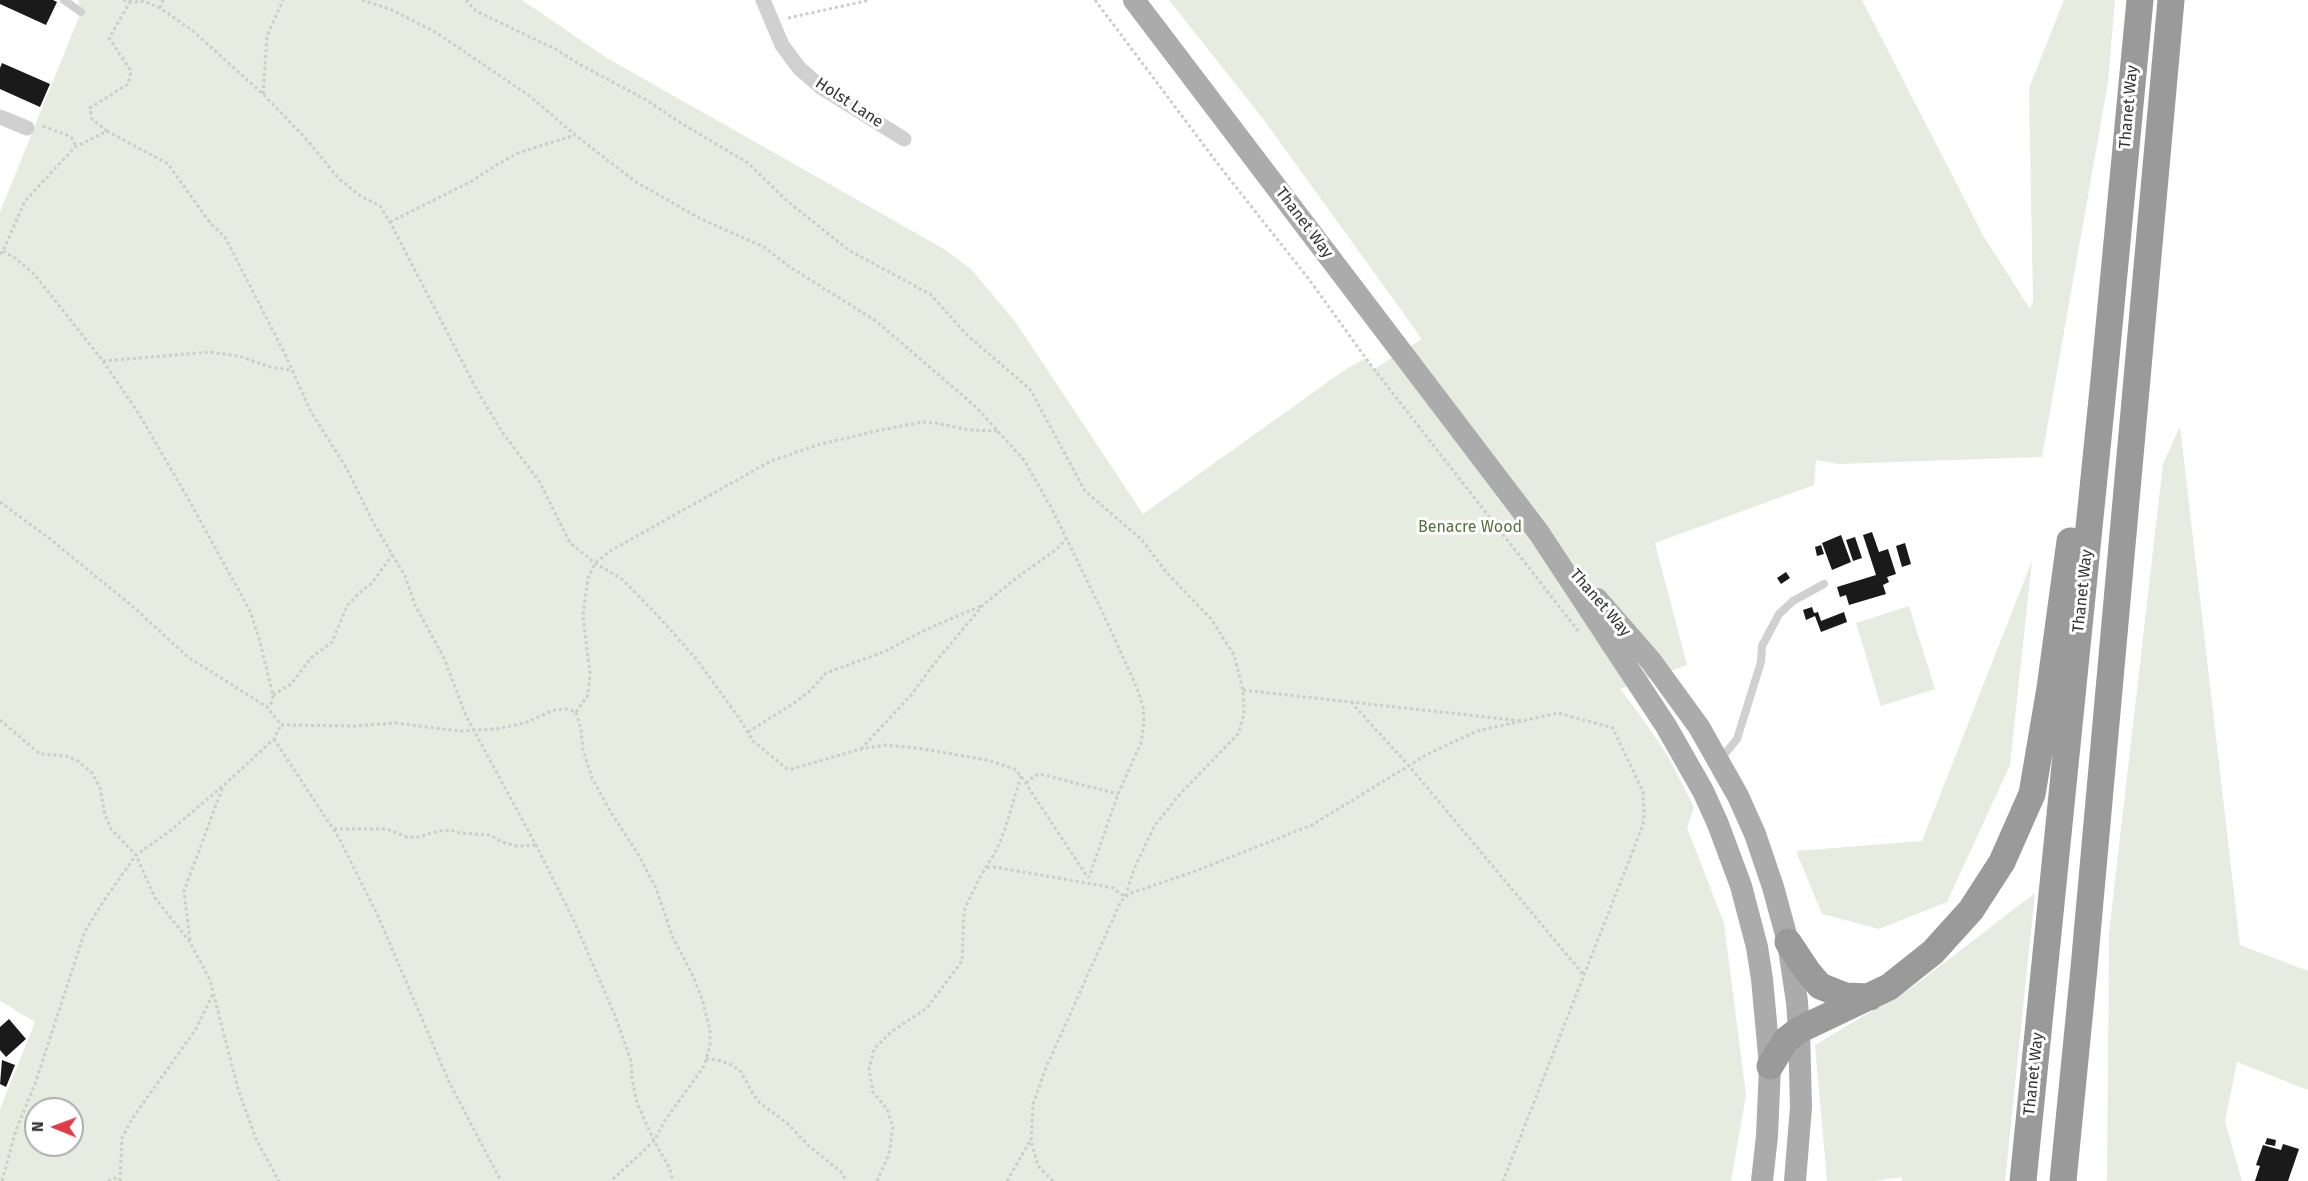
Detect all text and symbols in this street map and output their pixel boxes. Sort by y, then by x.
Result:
street label: Thanet Way [2116,65,2142,149]
street label: Holst Lane [811,74,887,132]
street label: Thanet Way [1271,184,1337,262]
park label: Benacre Wood [1418,518,1522,538]
street label: Thanet Way [2069,548,2097,634]
street label: Thanet Way [1565,565,1635,641]
street label: Thanet Way [2020,1031,2048,1117]
north arrow [24,1097,84,1157]
text: N [28,1121,47,1132]

